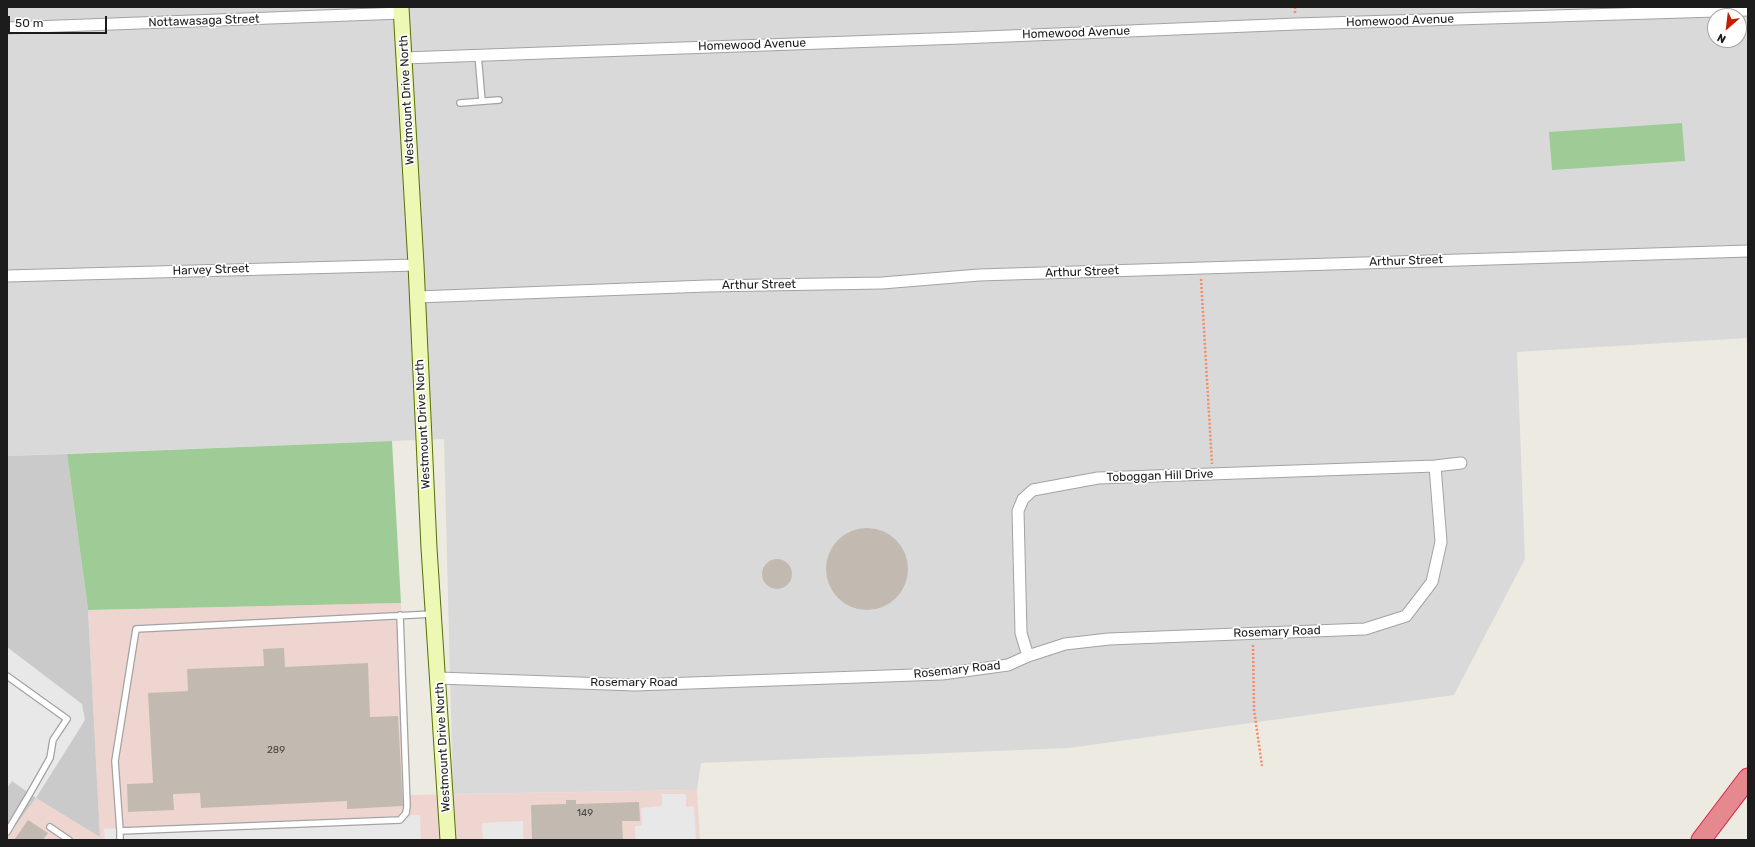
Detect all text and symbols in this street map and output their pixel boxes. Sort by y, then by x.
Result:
scale bar [10,8,109,34]
north arrow [1707,8,1747,48]
street label: Nottawasaga Street [148,12,260,30]
street label: Homewood Avenue [1346,12,1454,30]
text: 50 m [15,16,43,30]
street label: Homewood Avenue [1022,24,1130,42]
text: N [1715,31,1728,46]
street label: Westmount Drive North [396,35,418,165]
street label: Homewood Avenue [698,36,806,54]
street label: Arthur Street [1369,253,1443,269]
street label: Harvey Street [172,261,250,279]
street label: Arthur Street [1045,264,1119,280]
street label: Arthur Street [722,277,796,293]
street label: Westmount Drive North [412,359,434,489]
street label: Toboggan Hill Drive [1106,467,1214,485]
street label: Rosemary Road [1233,623,1321,641]
street label: Rosemary Road [913,658,1001,682]
street label: Rosemary Road [590,676,678,690]
street label: Westmount Drive North [432,682,454,812]
house number: 289 [267,744,285,756]
house number: 149 [577,807,593,819]

